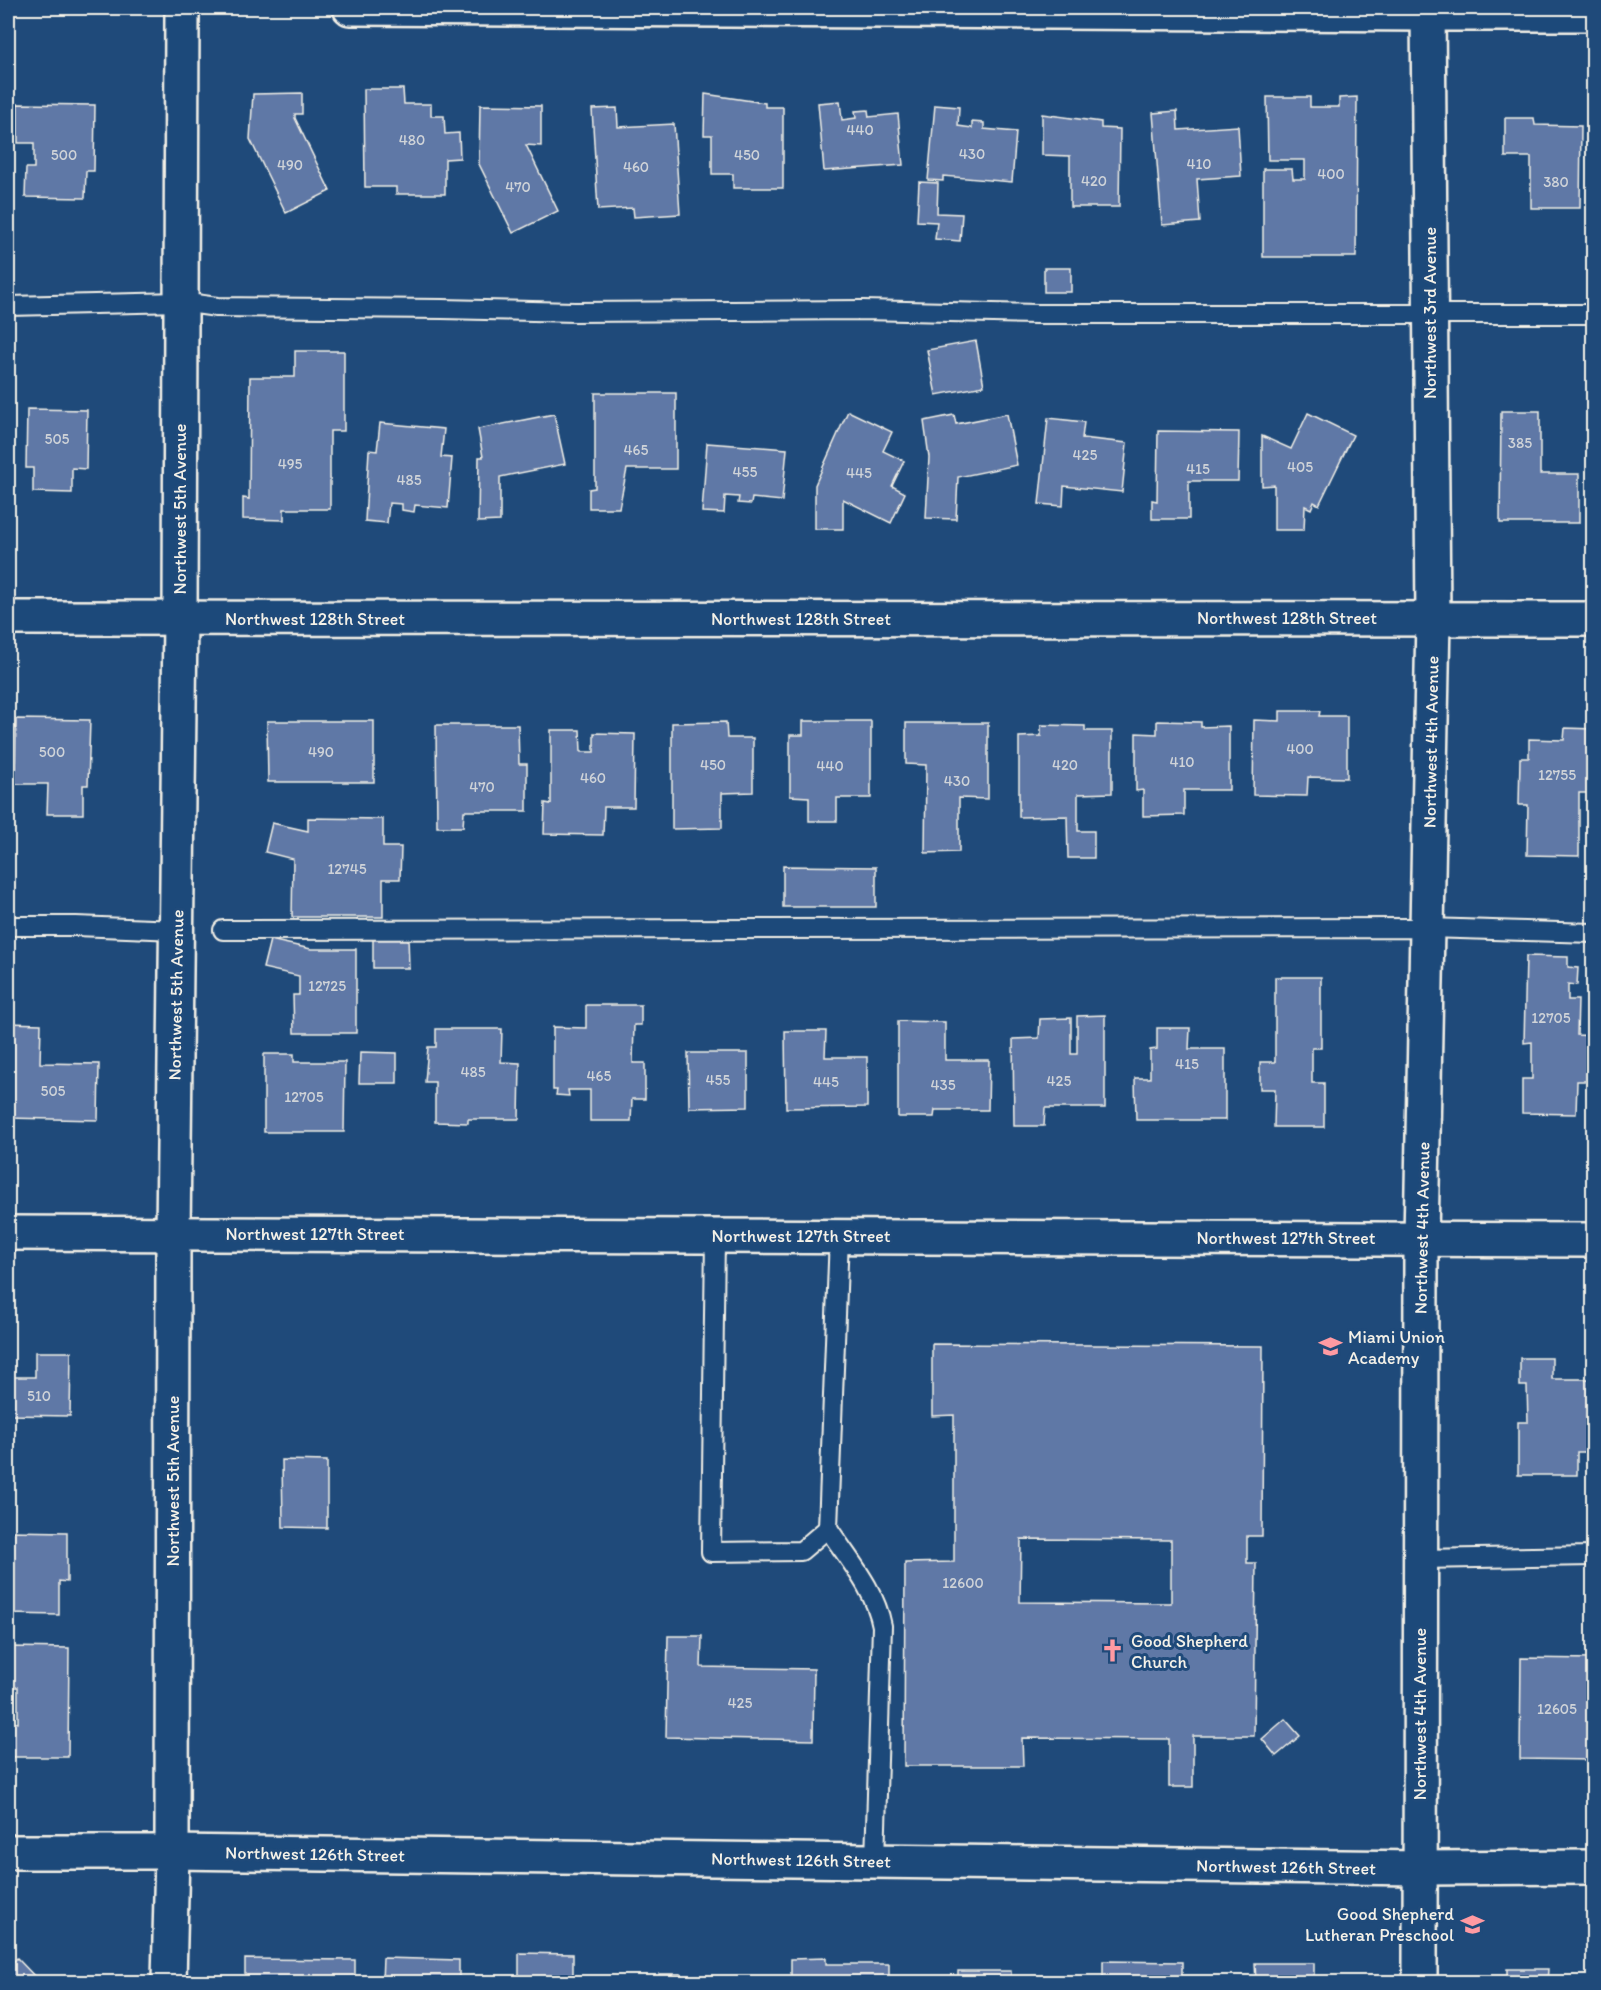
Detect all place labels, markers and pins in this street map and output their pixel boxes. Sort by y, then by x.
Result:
place label: Miami Union Academy [1348,1326,1445,1369]
school or university icon: Miami Union Academy [1317,1334,1343,1360]
place label: Good Shepherd Church [1131,1630,1248,1673]
church icon: Good Shepherd Church [1100,1638,1126,1664]
place label: Good Shepherd Lutheran Preschool [1305,1903,1454,1946]
school or university icon: Good Shepherd Lutheran Preschool [1459,1911,1485,1937]

